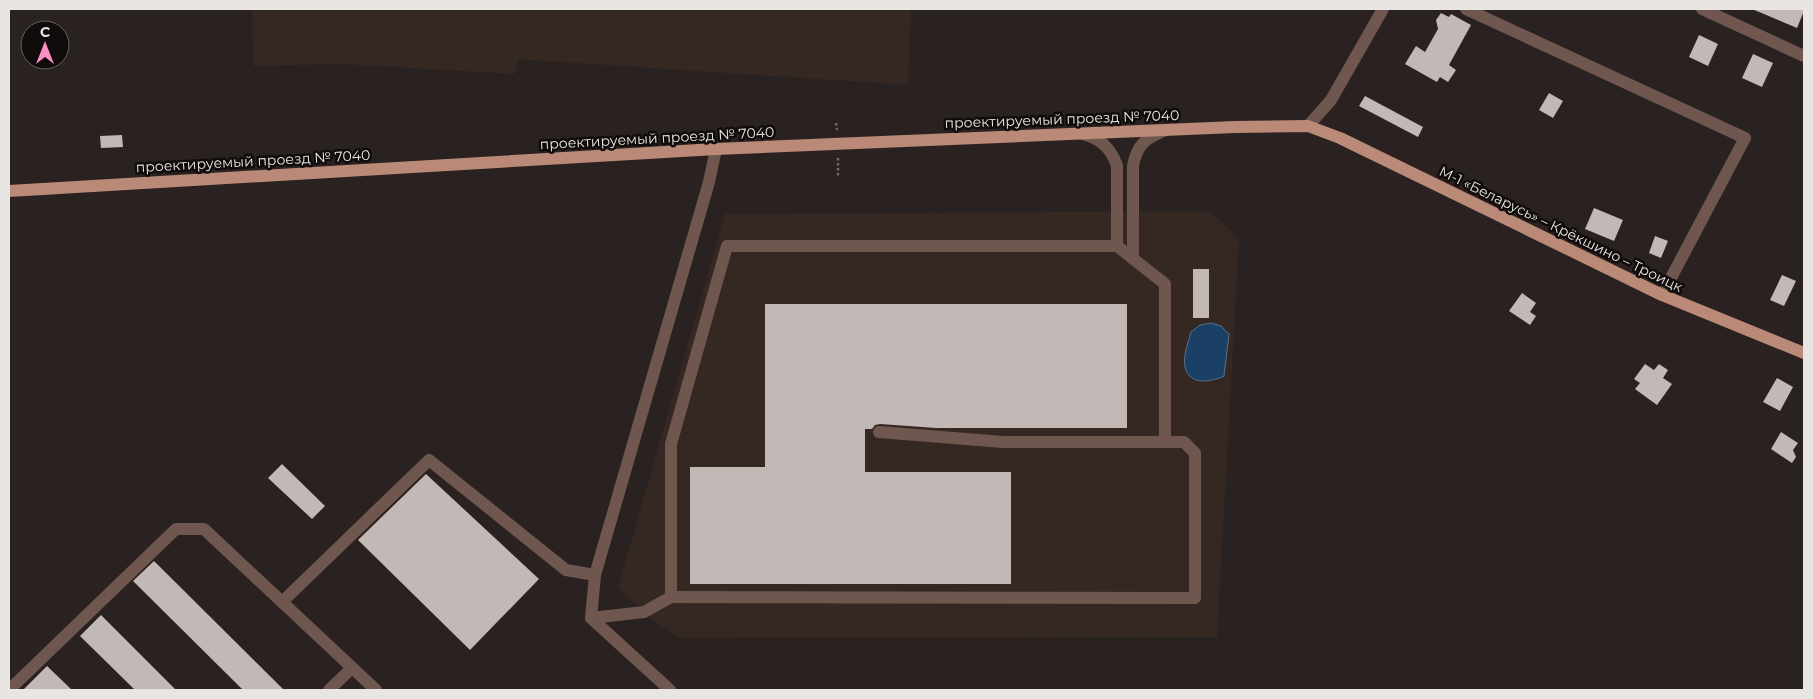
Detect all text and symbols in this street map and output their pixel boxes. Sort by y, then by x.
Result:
north arrow [20,20,70,70]
text: С [40,23,50,41]
street label: проектируемый проезд № 7040 [944,106,1180,132]
street label: проектируемый проезд № 7040 [539,123,775,153]
street label: проектируемый проезд № 7040 [135,146,371,176]
street label: М-1 «Беларусь» – Крёкшино – Троицк [1436,162,1686,296]

